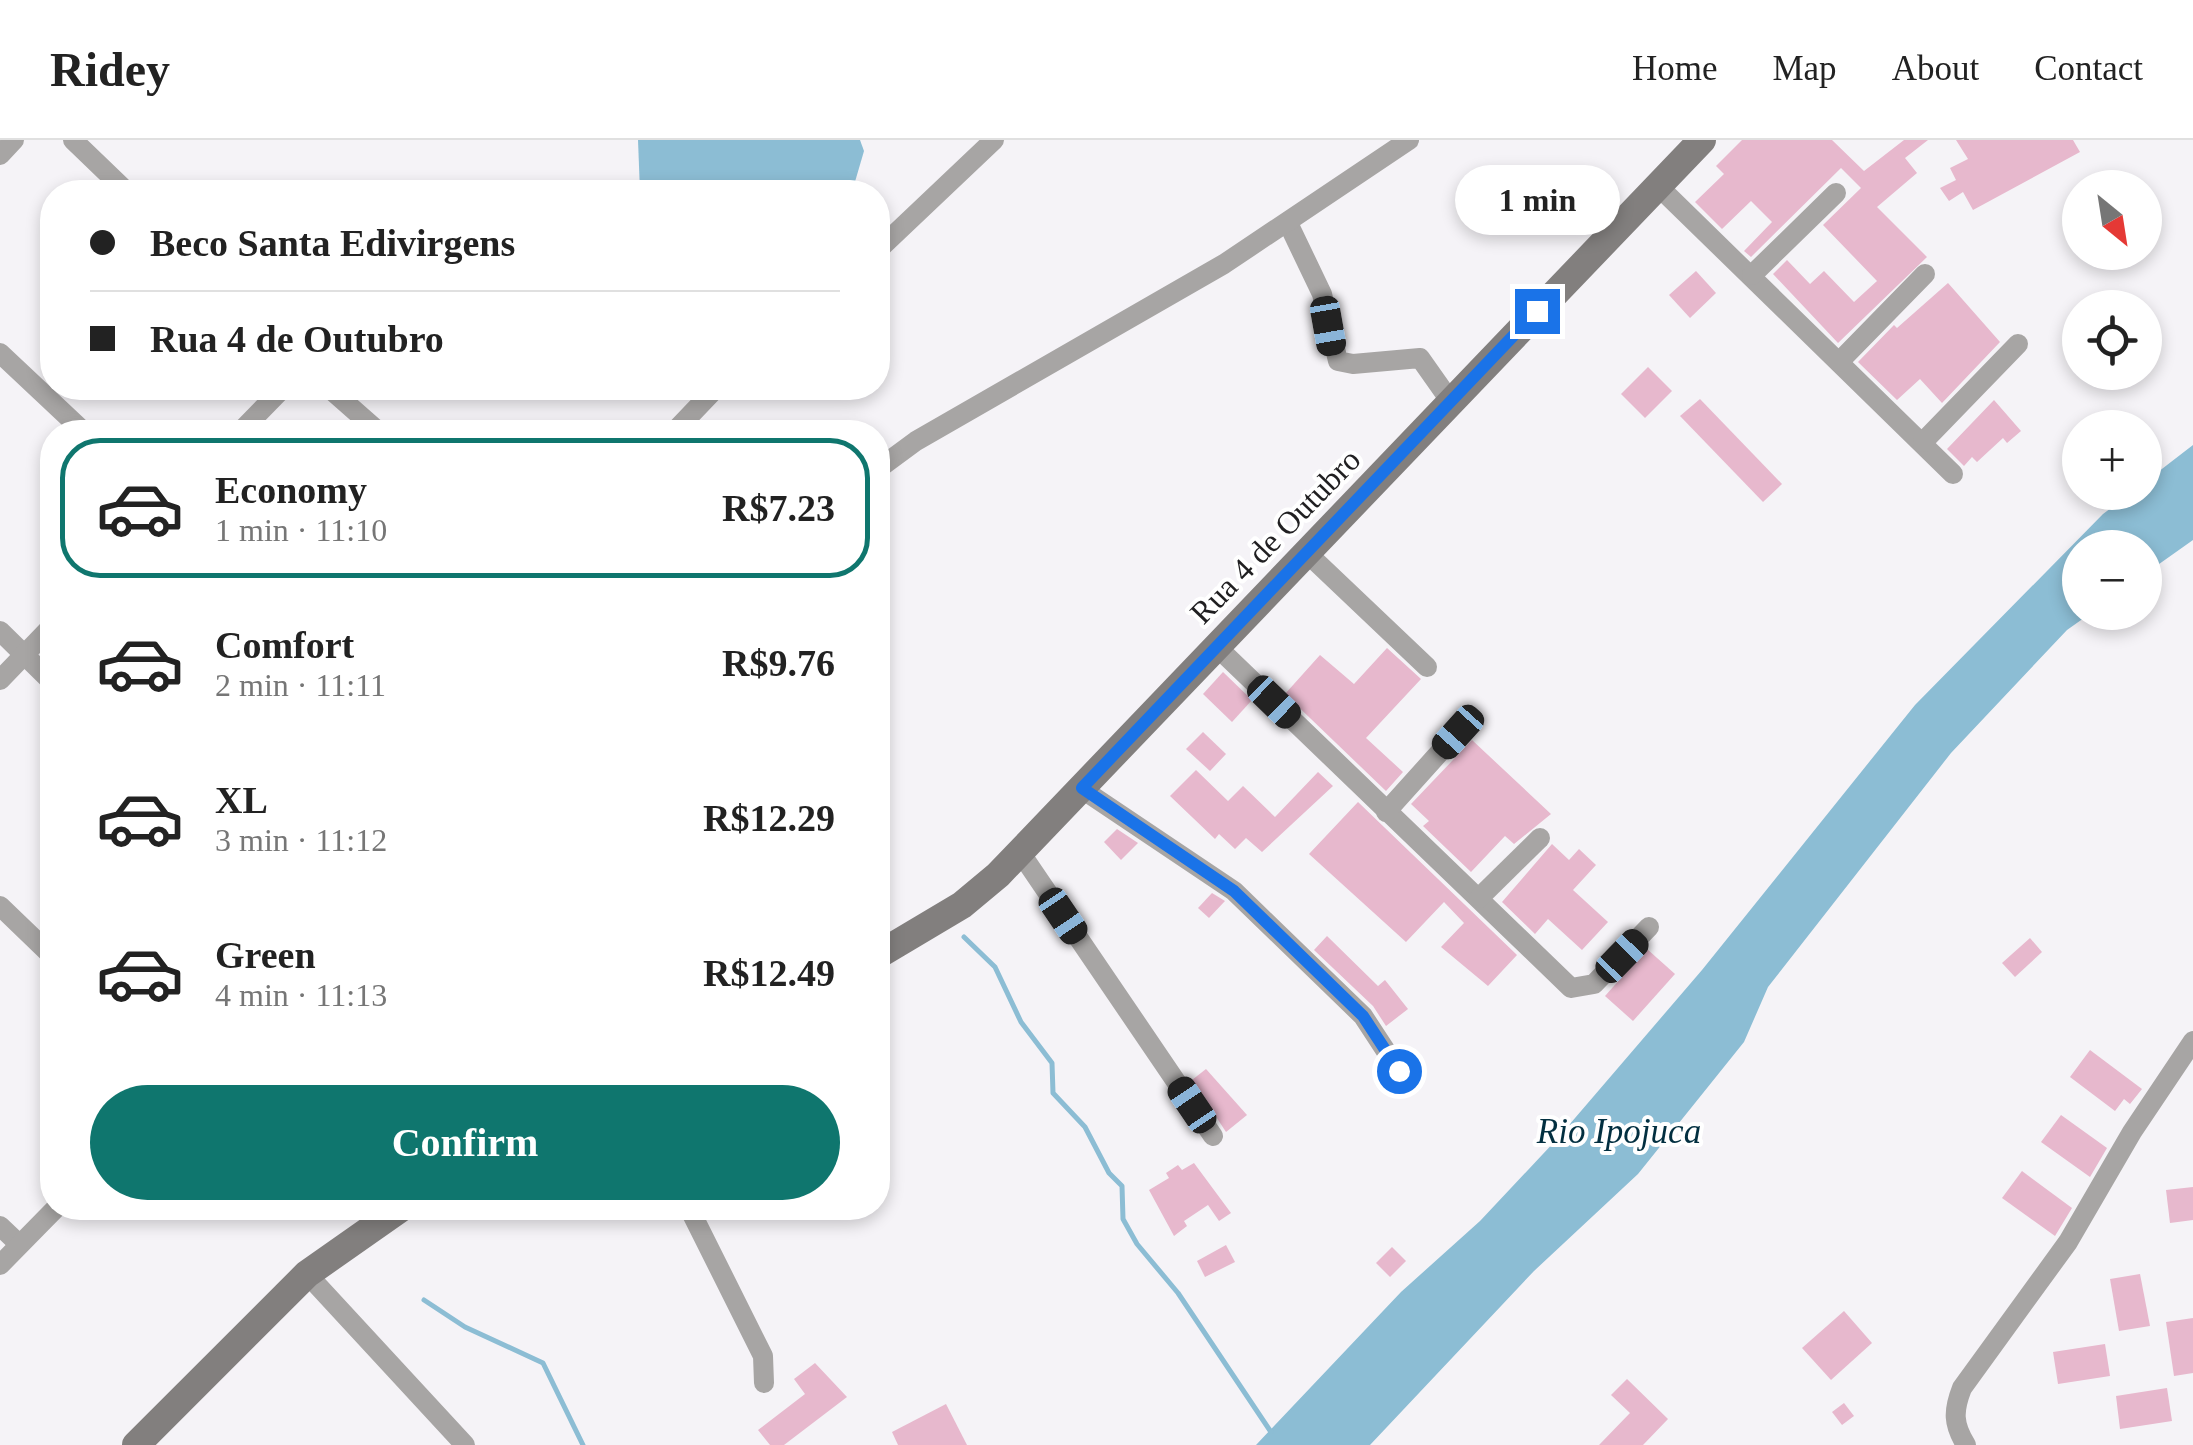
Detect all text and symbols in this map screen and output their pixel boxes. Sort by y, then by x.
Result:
text: Ridey [50,43,170,96]
text: Home [1632,49,1717,88]
text: Map [1772,49,1837,88]
text: About [1892,49,1979,88]
text: Contact [2034,49,2143,88]
callout: 1 min [1454,166,1620,236]
north arrow [2062,170,2162,270]
map controls [2062,170,2162,630]
text: 1 min [1499,182,1576,218]
text: Beco Santa Edivirgens [150,222,515,264]
route end [1515,289,1560,334]
button: locate [2062,290,2162,390]
car [1308,294,1348,358]
text: Rua 4 de Outubro [150,318,444,360]
button: + [2062,410,2162,510]
street label: Rua 4 de Outubro [1183,441,1367,631]
icon: car [95,463,185,553]
text: Economy [215,469,367,511]
text: R$7.23 [722,487,835,529]
text: 1 min · 11:10 [215,512,387,548]
button: − [2062,530,2162,630]
icon: car [95,618,185,708]
text: Comfort [215,624,354,666]
text: R$9.76 [722,642,835,684]
text: 2 min · 11:11 [215,667,386,703]
car [1242,670,1306,734]
car [1427,700,1489,764]
icon: car [95,773,185,863]
text: XL [215,779,268,821]
text: R$12.29 [703,797,835,839]
text: 3 min · 11:12 [215,822,387,858]
car [1034,883,1092,949]
car [1590,924,1654,988]
icon: car [95,928,185,1018]
text: Green [215,934,316,976]
text: R$12.49 [703,952,835,994]
text: 4 min · 11:13 [215,977,387,1013]
route start [1377,1049,1422,1094]
car [1163,1072,1221,1138]
button: Confirm [90,1085,840,1200]
water label: Rio Ipojuca [1536,1112,1701,1151]

